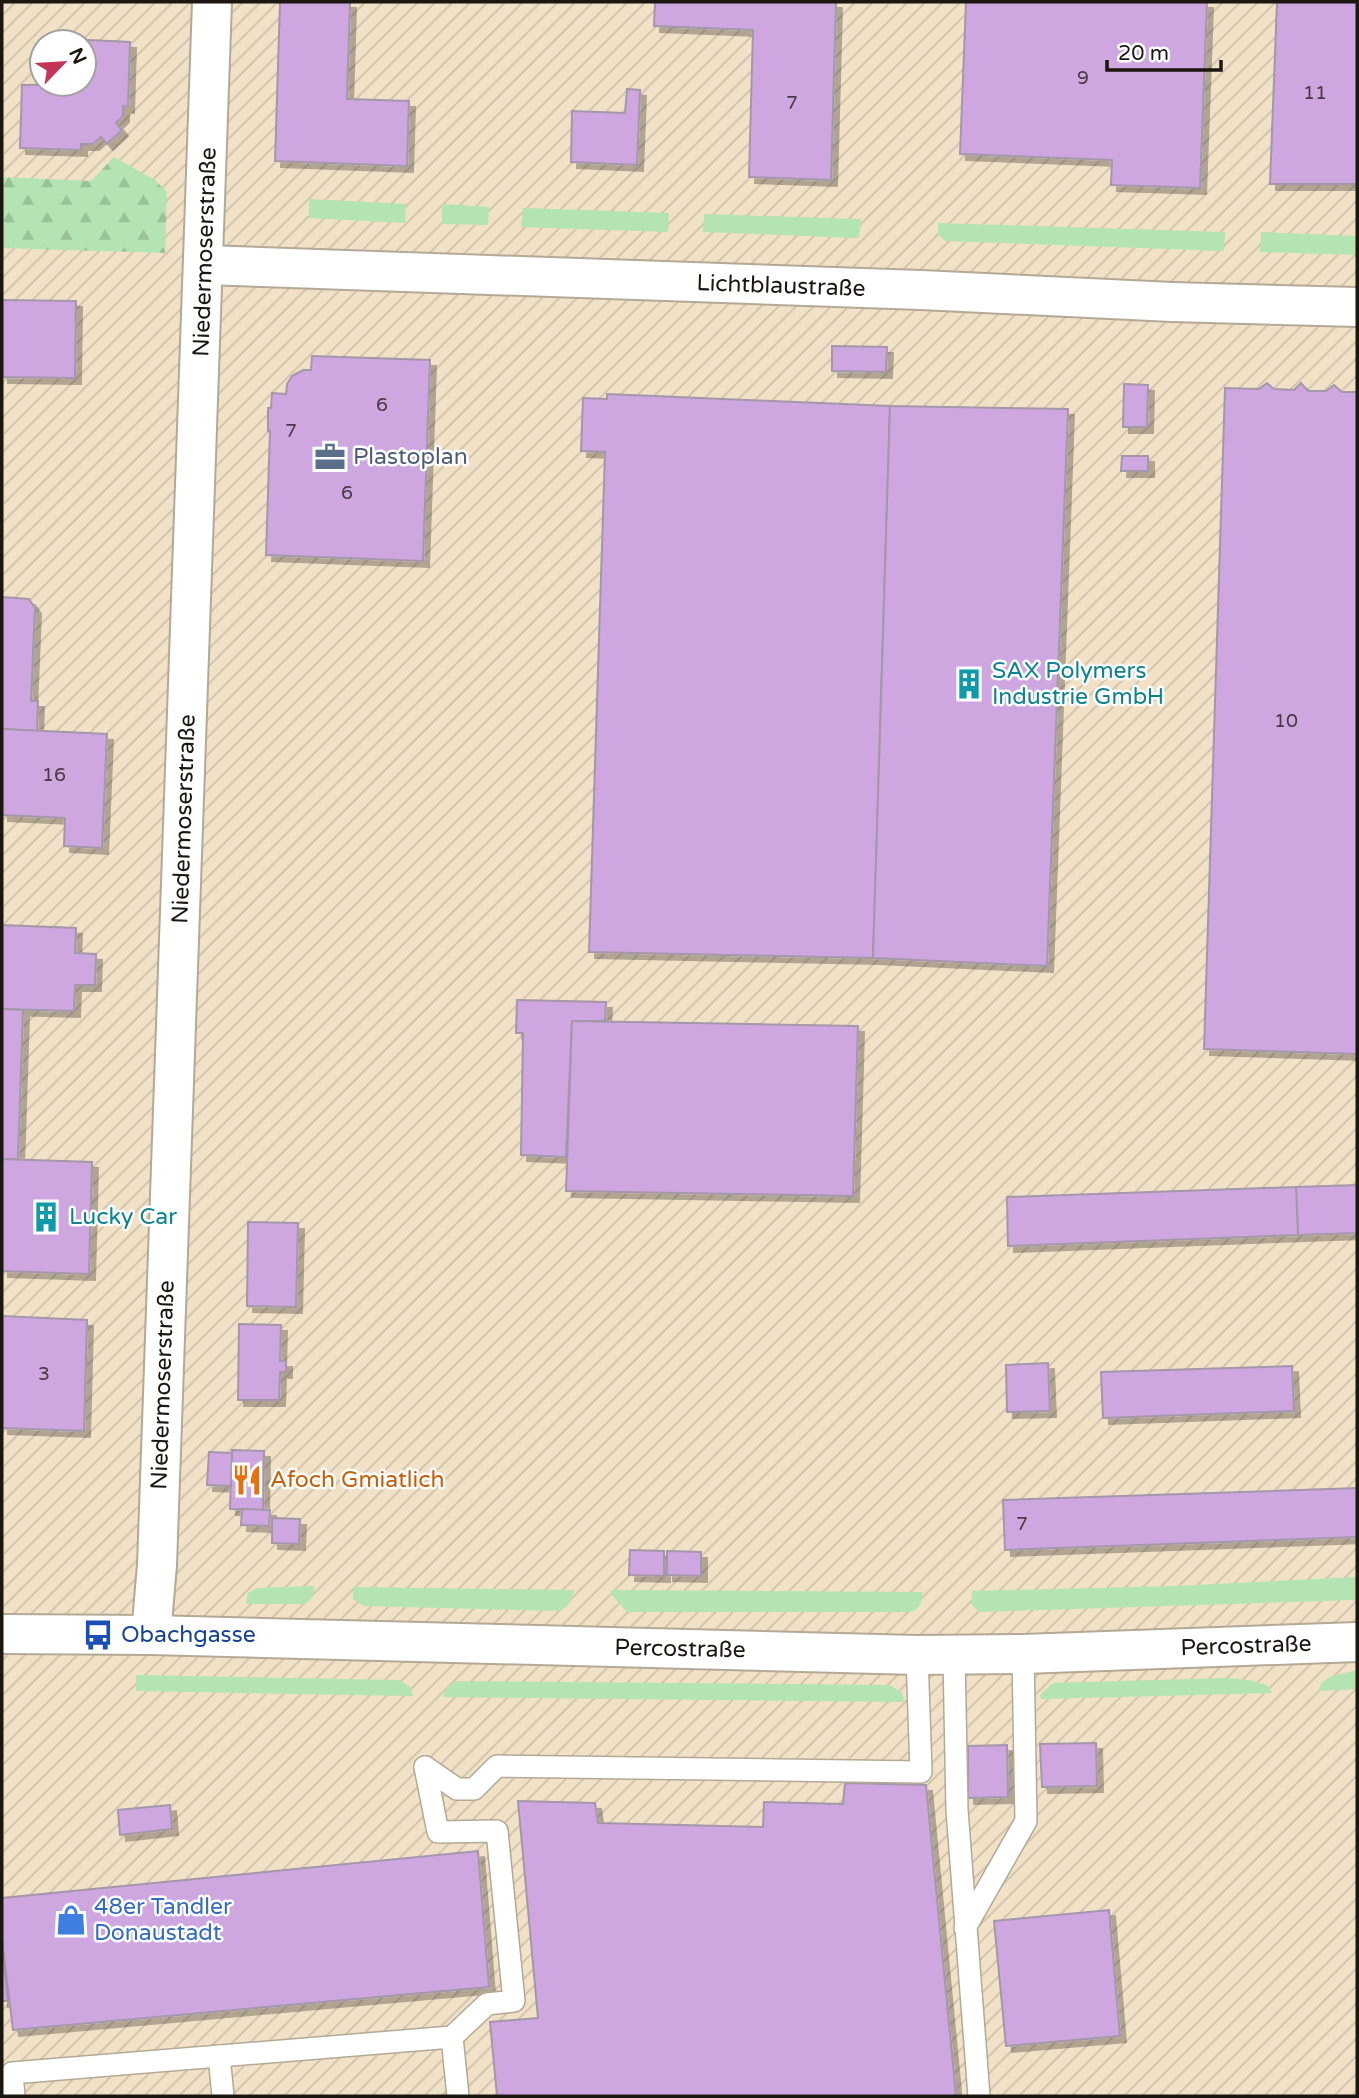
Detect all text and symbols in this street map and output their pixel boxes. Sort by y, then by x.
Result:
north arrow [28,28,98,98]
scale bar [1107,28,1221,72]
text: 20 m [1118,41,1169,66]
text: N [64,45,91,68]
house number: 9 [1077,67,1089,89]
house number: 11 [1303,82,1327,104]
house number: 7 [786,92,798,114]
street label: Niedermoserstraße [187,147,223,357]
street label: Lichtblaustraße [696,269,866,303]
house number: 6 [376,394,388,416]
house number: 7 [285,420,297,442]
office icon: Plastoplan [313,440,347,474]
place label: Plastoplan [353,443,468,471]
house number: 6 [341,482,353,504]
place label: SAX Polymers Industrie GmbH [992,657,1164,711]
building icon: SAX Polymers Industrie GmbH [952,667,986,701]
house number: 10 [1274,710,1298,732]
street label: Niedermoserstraße [166,714,202,924]
house number: 16 [42,764,66,786]
building icon: Lucky Car [29,1200,63,1234]
place label: Lucky Car [69,1203,177,1231]
street label: Niedermoserstraße [145,1280,181,1490]
house number: 3 [38,1363,50,1385]
restaurant icon: Afoch Gmiatlich [230,1463,264,1497]
place label: Afoch Gmiatlich [270,1466,444,1494]
house number: 7 [1016,1513,1028,1535]
bus stop icon: Obachgasse [81,1618,115,1652]
place label: Obachgasse [121,1621,256,1649]
street label: Percostraße [1180,1630,1312,1662]
street label: Percostraße [614,1634,746,1664]
place label: 48er Tandler Donaustadt [94,1893,232,1947]
shop icon: 48er Tandler Donaustadt [54,1903,88,1937]

